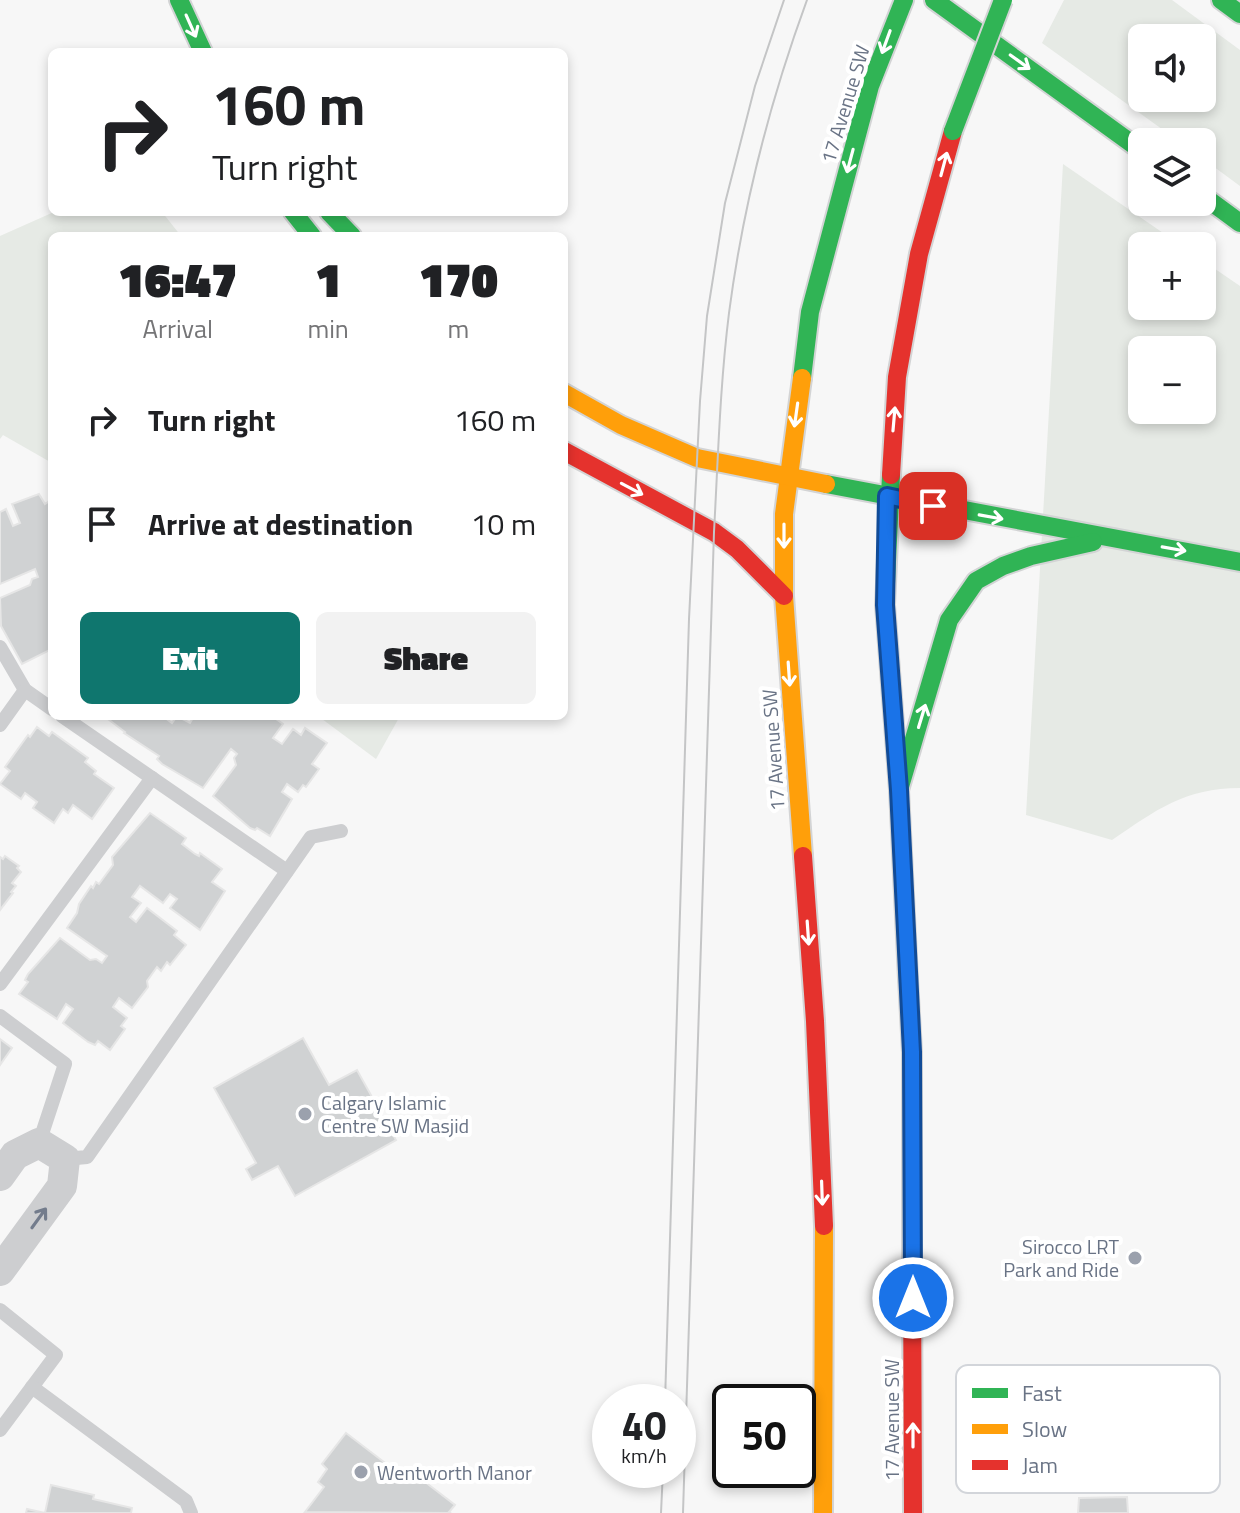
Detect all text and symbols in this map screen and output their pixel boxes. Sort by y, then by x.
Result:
one-way arrow [184,14,199,38]
map controls [1128,24,1216,424]
button: sound [1128,24,1216,112]
one-way arrow [878,30,892,54]
street label: 17 Avenue SW [812,41,878,167]
one-way arrow [1009,54,1030,71]
text: 160 m [212,62,365,147]
icon: right [80,80,184,184]
button: layers [1128,128,1216,216]
text: Turn right [212,139,357,194]
one-way arrow [842,147,857,173]
one-way arrow [937,152,952,178]
button: + [1128,232,1216,320]
text: 16:47 [118,243,237,316]
text: 1 [315,243,341,316]
text: 170 [419,243,498,316]
text: Arrival [142,309,213,348]
text: min [307,309,349,348]
text: m [448,309,469,348]
button: − [1128,336,1216,424]
text: Turn right [148,397,276,443]
text: 160 m [454,397,536,443]
icon: right [80,398,124,442]
one-way arrow [788,402,803,427]
one-way arrow [886,406,901,433]
pin [899,472,967,540]
one-way arrow [620,482,643,498]
icon: arrive [911,484,955,528]
text: Arrive at destination [148,501,413,547]
text: 10 m [471,501,536,547]
icon: arrive [80,502,124,546]
one-way arrow [978,510,1004,525]
one-way arrow [776,522,792,549]
one-way arrow [1161,543,1186,558]
button: Exit [80,612,300,704]
button: Share [316,612,536,704]
one-way arrow [782,660,797,687]
street label: 17 Avenue SW [753,688,793,812]
one-way arrow [915,703,930,729]
one-way arrow [801,919,816,946]
place label: Calgary Islamic Centre SW Masjid [321,1087,469,1141]
marker: Calgary Islamic Centre SW Masjid [296,1105,314,1123]
one-way arrow [815,1179,830,1206]
one-way arrow [30,1207,47,1229]
place label: Sirocco LRT Park and Ride [1003,1231,1119,1285]
marker: Sirocco LRT Park and Ride [1126,1249,1144,1267]
position arrow [871,1256,955,1340]
street label: 17 Avenue SW [876,1359,907,1481]
legend [956,1365,1220,1493]
text: Fast [1022,1376,1062,1410]
speed limit sign: 50 [712,1384,816,1488]
text: 40 [622,1395,666,1456]
text: Slow [1022,1412,1068,1446]
one-way arrow [905,1422,921,1449]
text: km/h [621,1440,667,1471]
text: Jam [1022,1448,1058,1482]
place label: Wentworth Manor [377,1457,532,1488]
marker: Wentworth Manor [352,1463,370,1481]

